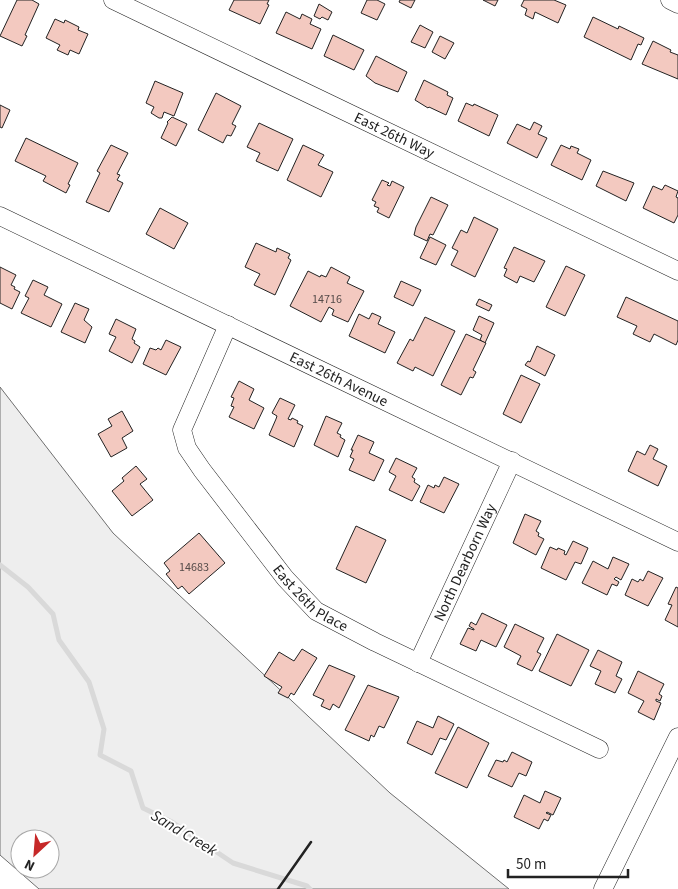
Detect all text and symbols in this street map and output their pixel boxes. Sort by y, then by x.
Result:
street label: East 26th Way [351,107,438,163]
house number: 14716 [312,291,342,308]
street label: East 26th Avenue [286,346,392,412]
street label: North Dearborn Way [428,500,501,625]
house number: 14683 [179,559,209,576]
street label: East 26th Place [268,560,352,637]
water label: Sand Creek [147,805,222,862]
north arrow [10,829,60,879]
scale bar [508,846,628,878]
text: N [21,854,38,876]
text: 50 m [516,854,546,875]

